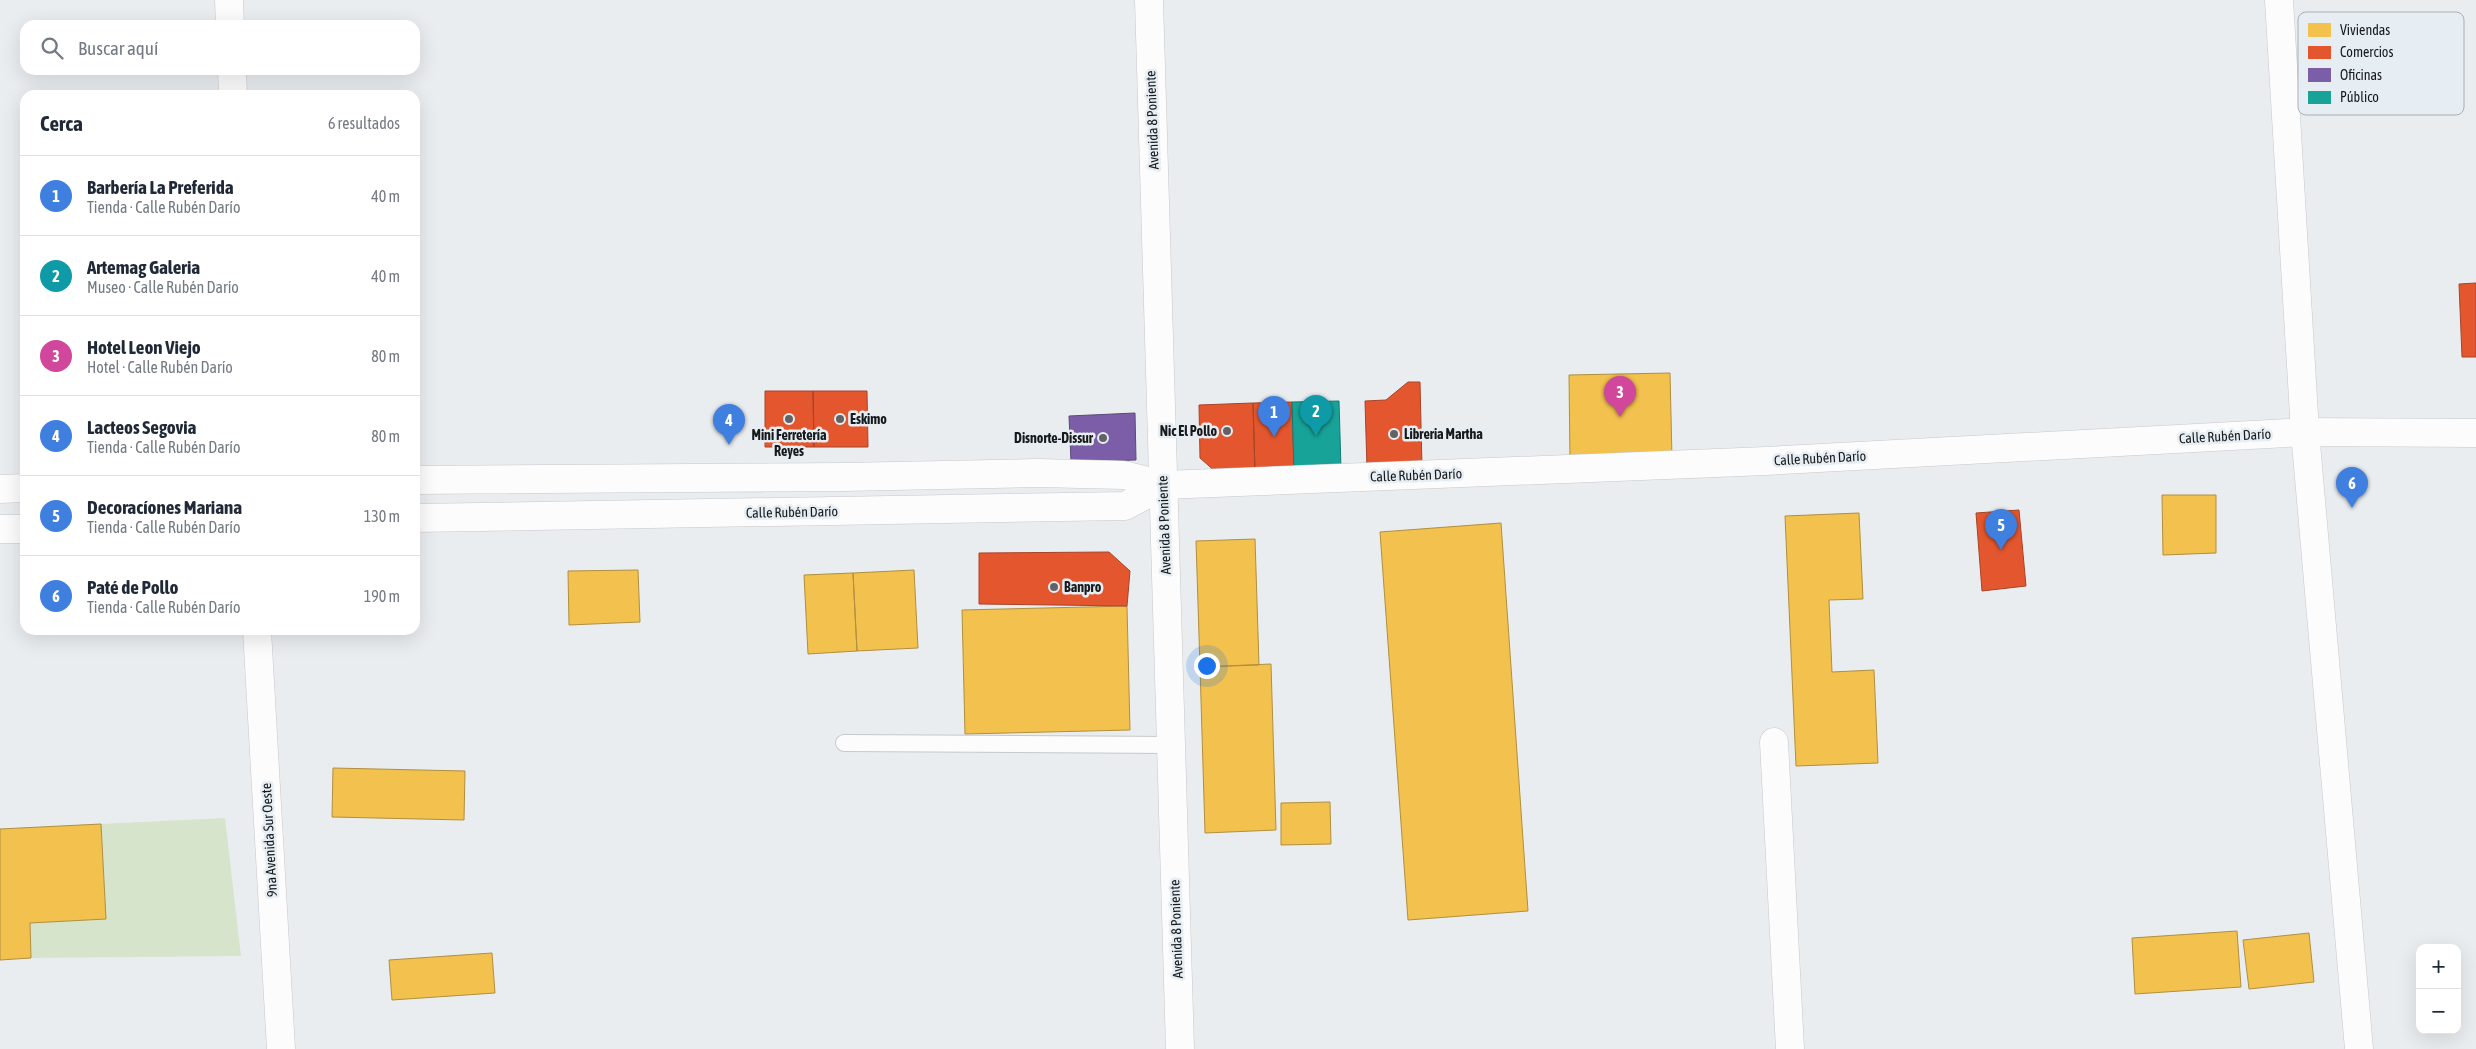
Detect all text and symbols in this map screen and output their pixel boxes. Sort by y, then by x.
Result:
legend [2298,12,2464,115]
search box [20,20,420,75]
text: Viviendas [2340,22,2390,38]
icon: search [38,34,66,62]
text: Buscar aquí [78,37,158,59]
text: Comercios [2340,44,2393,60]
text: Oficinas [2340,67,2382,83]
street label: Avenida 8 Poniente [1142,70,1162,170]
text: Público [2340,89,2379,105]
text: Cerca [40,111,83,135]
text: 6 resultados [328,114,400,132]
text: Barbería La Preferida [87,176,234,198]
text: 1 [52,187,60,205]
text: 40 m [371,187,400,205]
text: Tienda · Calle Rubén Darío [87,198,241,216]
text: Artemag Galeria [87,256,200,278]
text: 2 [52,267,60,285]
text: 40 m [371,267,400,285]
text: Museo · Calle Rubén Darío [87,278,239,296]
text: Hotel Leon Viejo [87,336,201,358]
text: 3 [52,347,60,365]
text: 80 m [371,347,400,365]
text: Hotel · Calle Rubén Darío [87,358,233,376]
pin: 3 [1604,376,1636,417]
pin: 2 [1300,395,1332,436]
pin: 1 [1258,396,1290,437]
pin: 4 [713,404,745,445]
place label: Eskimo [850,411,887,427]
marker: Mini Ferretería Reyes [783,413,795,425]
marker: Eskimo [834,413,846,425]
text: Lacteos Segovia [87,416,196,438]
place label: Nic El Pollo [1160,423,1217,439]
marker: Nic El Pollo [1221,425,1233,437]
place label: Libreria Martha [1404,426,1483,442]
street label: Calle Rubén Darío [2179,426,2271,446]
text: 4 [52,427,60,445]
text: 80 m [371,427,400,445]
place label: Mini Ferretería Reyes [752,427,827,459]
marker: Libreria Martha [1388,428,1400,440]
place label: Disnorte-Dissur [1014,430,1094,446]
marker: Disnorte-Dissur [1097,432,1109,444]
text: Tienda · Calle Rubén Darío [87,438,241,456]
street label: Calle Rubén Darío [1774,448,1866,468]
street label: Calle Rubén Darío [1370,465,1462,485]
pin: 6 [2336,467,2368,508]
street label: Avenida 8 Poniente [1154,475,1174,575]
text: Decoracíones Mariana [87,496,242,518]
street label: Calle Rubén Darío [746,503,838,521]
text: 5 [52,507,60,525]
text: 130 m [364,507,400,525]
pin: 5 [1985,509,2017,550]
text: Tienda · Calle Rubén Darío [87,518,241,536]
text: Paté de Pollo [87,576,178,598]
place label: Banpro [1064,579,1102,595]
marker: Banpro [1048,581,1060,593]
text: 6 [52,587,60,605]
text: 190 m [364,587,400,605]
text: Tienda · Calle Rubén Darío [87,598,241,616]
your location [1194,653,1220,679]
street label: 9na Avenida Sur Oeste [258,783,280,897]
street label: Avenida 8 Poniente [1166,879,1186,979]
map controls [2416,944,2461,1034]
button: + [2416,944,2461,989]
button: − [2416,989,2461,1034]

